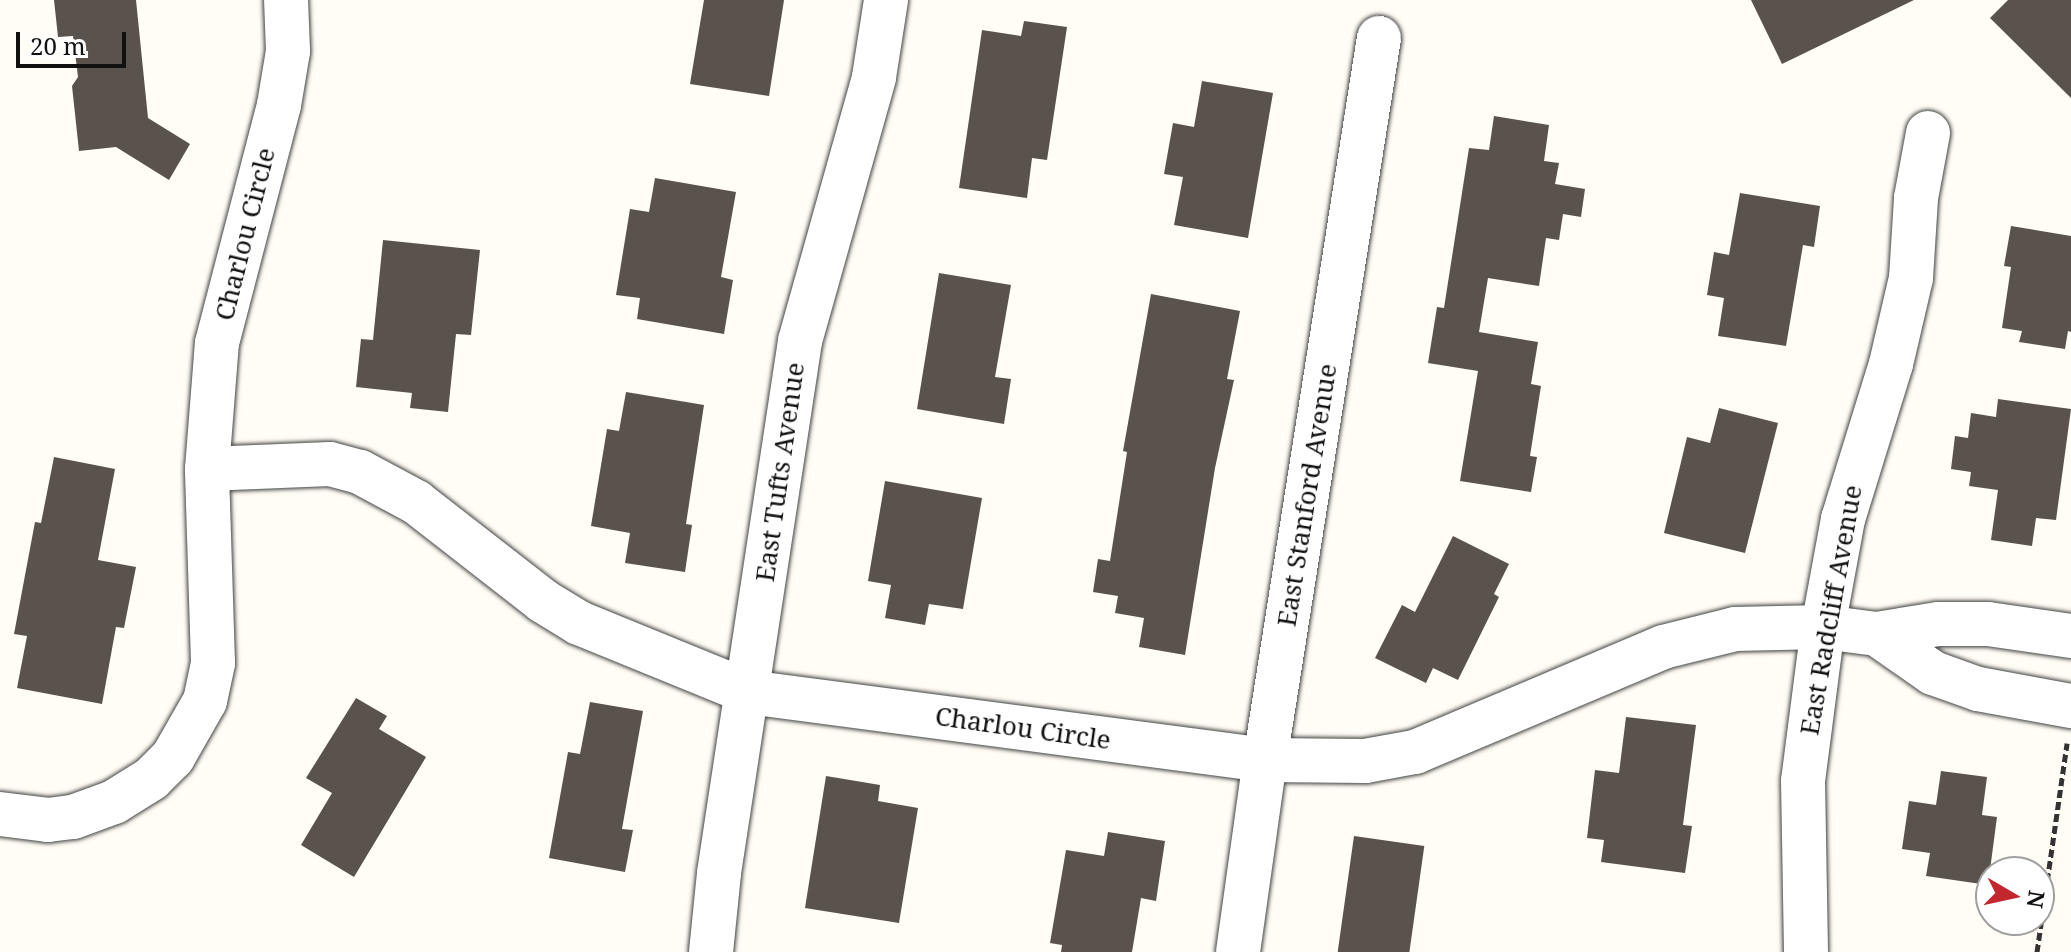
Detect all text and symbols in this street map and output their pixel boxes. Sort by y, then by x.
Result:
scale bar [20,16,130,66]
text: 20 m [30,29,86,62]
street label: Charlou Circle [208,144,282,324]
street label: East Tufts Avenue [749,360,811,584]
street label: East Stanford Avenue [1271,361,1343,629]
street label: East Radcliff Avenue [1794,483,1868,737]
street label: Charlou Circle [933,700,1113,756]
north arrow [1975,856,2055,936]
text: N [2021,889,2053,910]

